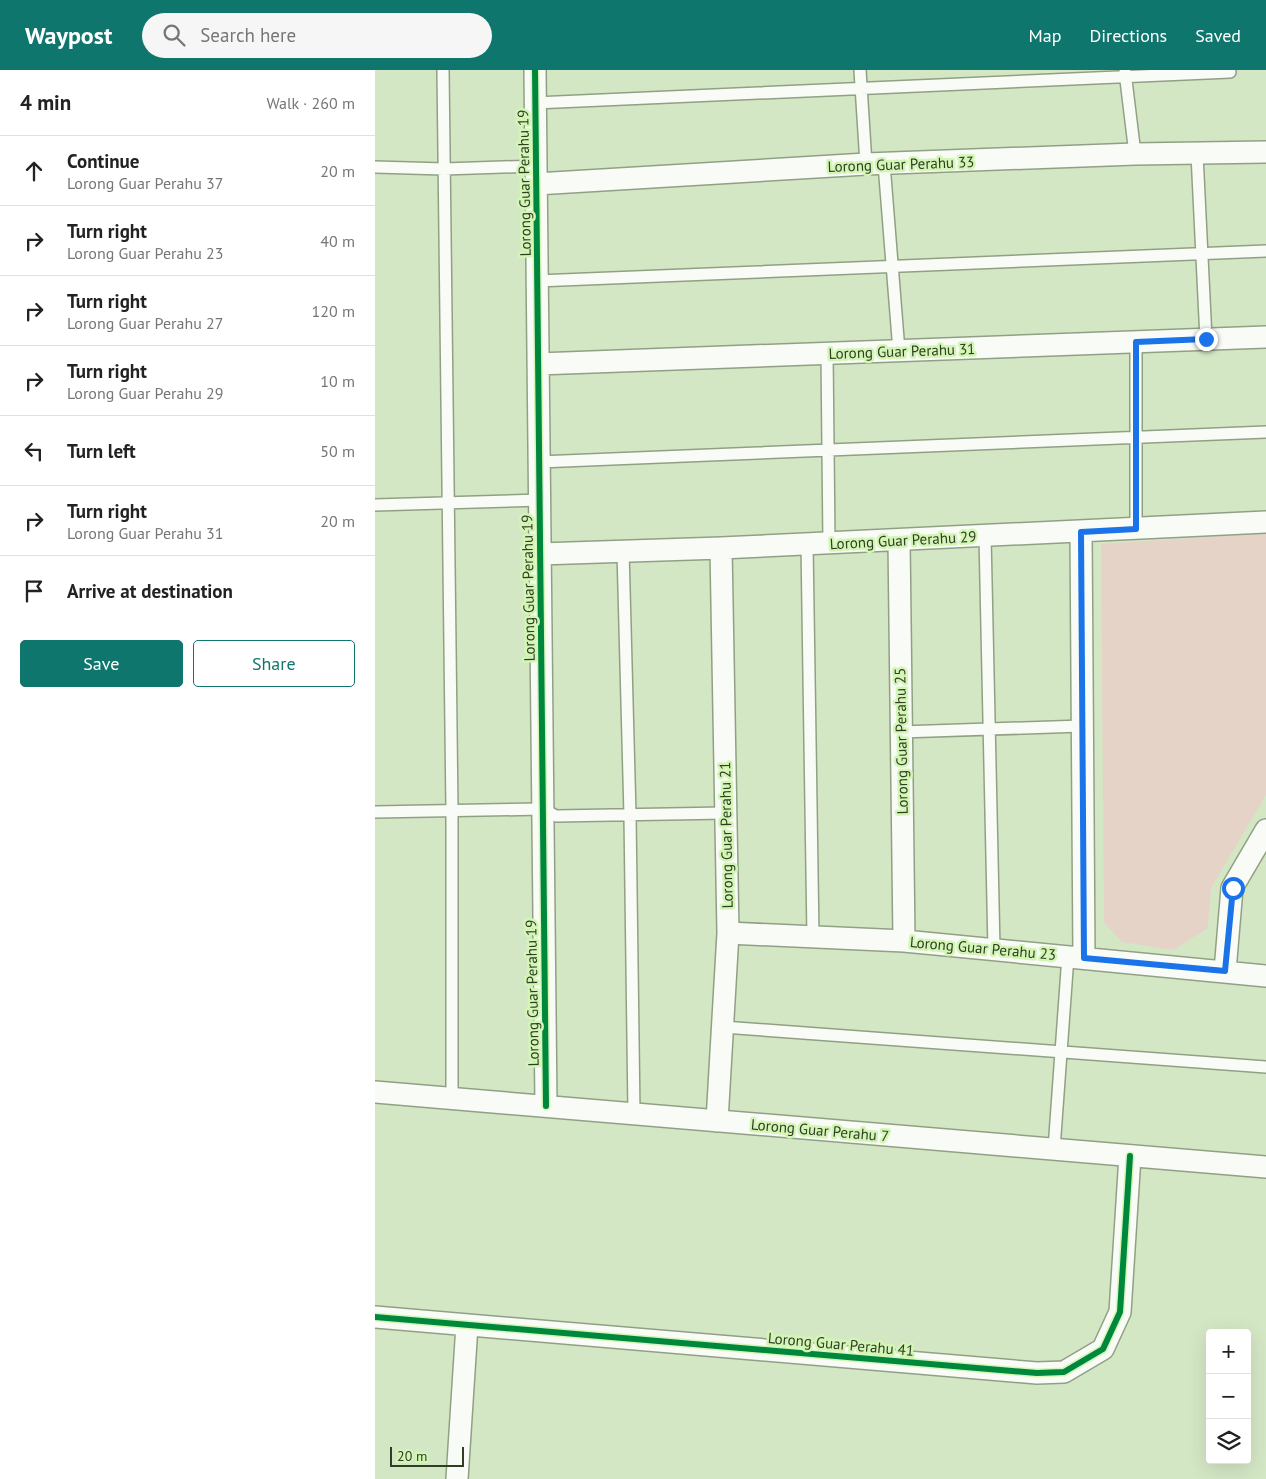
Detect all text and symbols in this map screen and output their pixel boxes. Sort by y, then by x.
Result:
search box [142,13,492,58]
text: Waypost [25,20,112,51]
icon: search [160,21,188,49]
text: Search here [200,23,296,47]
text: Map [1029,24,1061,47]
text: Directions [1089,24,1167,47]
text: Saved [1195,24,1241,47]
text: 4 min [20,89,71,116]
text: Walk · 260 m [266,93,355,113]
street label: Lorong Guar Perahu 19 [513,109,535,257]
text: Continue [67,149,139,173]
street label: Lorong Guar Perahu 33 [827,152,975,176]
icon: ahead [20,157,48,185]
text: 20 m [320,161,355,181]
text: Lorong Guar Perahu 37 [67,173,224,193]
text: Turn right [67,219,147,243]
icon: right [20,227,48,255]
text: 40 m [320,231,355,251]
text: Lorong Guar Perahu 23 [67,243,224,263]
text: Turn right [67,289,147,313]
icon: right [20,297,48,325]
text: 120 m [312,301,355,321]
text: Lorong Guar Perahu 27 [67,313,224,333]
route end [1195,328,1218,351]
street label: Lorong Guar Perahu 31 [828,339,976,363]
text: Turn right [67,359,147,383]
icon: right [20,367,48,395]
text: 10 m [320,371,355,391]
text: Lorong Guar Perahu 29 [67,383,224,403]
icon: left [20,437,48,465]
text: Turn left [67,439,136,463]
text: 50 m [320,441,355,461]
text: Turn right [67,499,147,523]
icon: right [20,507,48,535]
text: 20 m [320,511,355,531]
street label: Lorong Guar Perahu 19 [517,514,539,662]
text: Lorong Guar Perahu 31 [67,523,224,543]
street label: Lorong Guar Perahu 29 [829,527,977,553]
icon: arrive [20,577,48,605]
text: Arrive at destination [67,579,233,603]
button: Save [20,640,183,687]
button: Share [193,640,355,687]
street label: Lorong Guar Perahu 25 [890,667,912,815]
street label: Lorong Guar Perahu 21 [715,761,737,909]
route start [1222,877,1245,900]
street label: Lorong Guar Perahu 19 [521,919,543,1067]
street label: Lorong Guar Perahu 23 [909,932,1057,964]
street label: Lorong Guar Perahu 7 [750,1114,890,1146]
street label: Lorong Guar Perahu 41 [767,1328,915,1360]
map controls [1206,1329,1251,1464]
button: + [1206,1329,1251,1374]
button: − [1206,1374,1251,1419]
button: layers [1206,1419,1251,1464]
scale bar [390,1444,464,1467]
text: 20 m [397,1447,427,1465]

